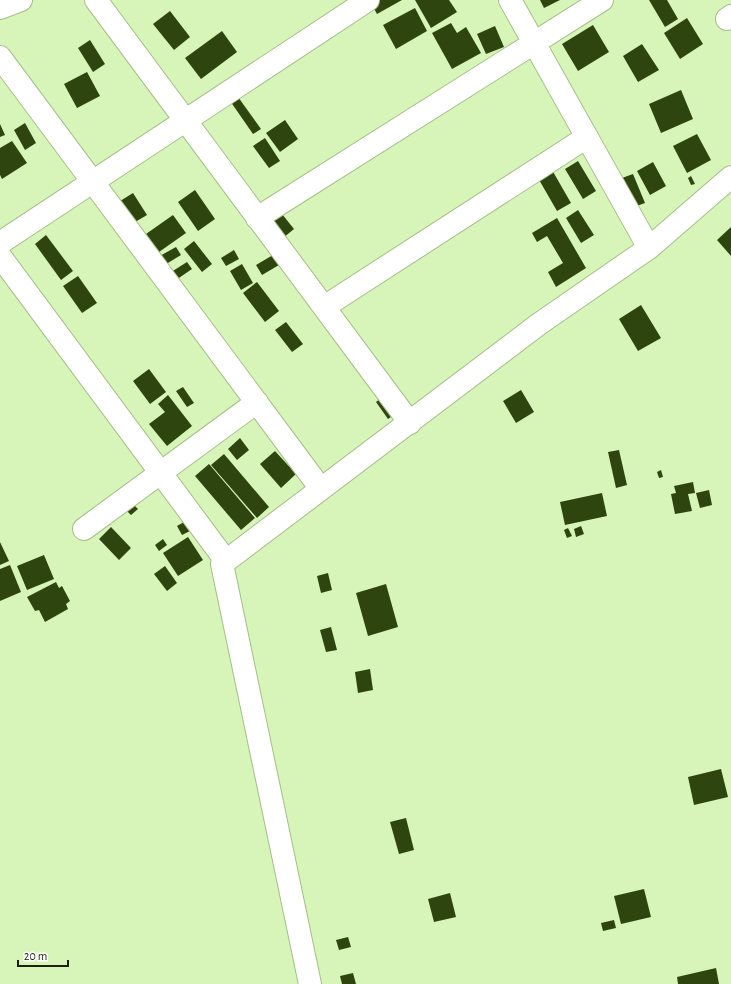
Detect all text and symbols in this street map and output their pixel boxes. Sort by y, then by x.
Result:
scale bar [18,942,68,968]
text: 20 m [24,950,47,962]

